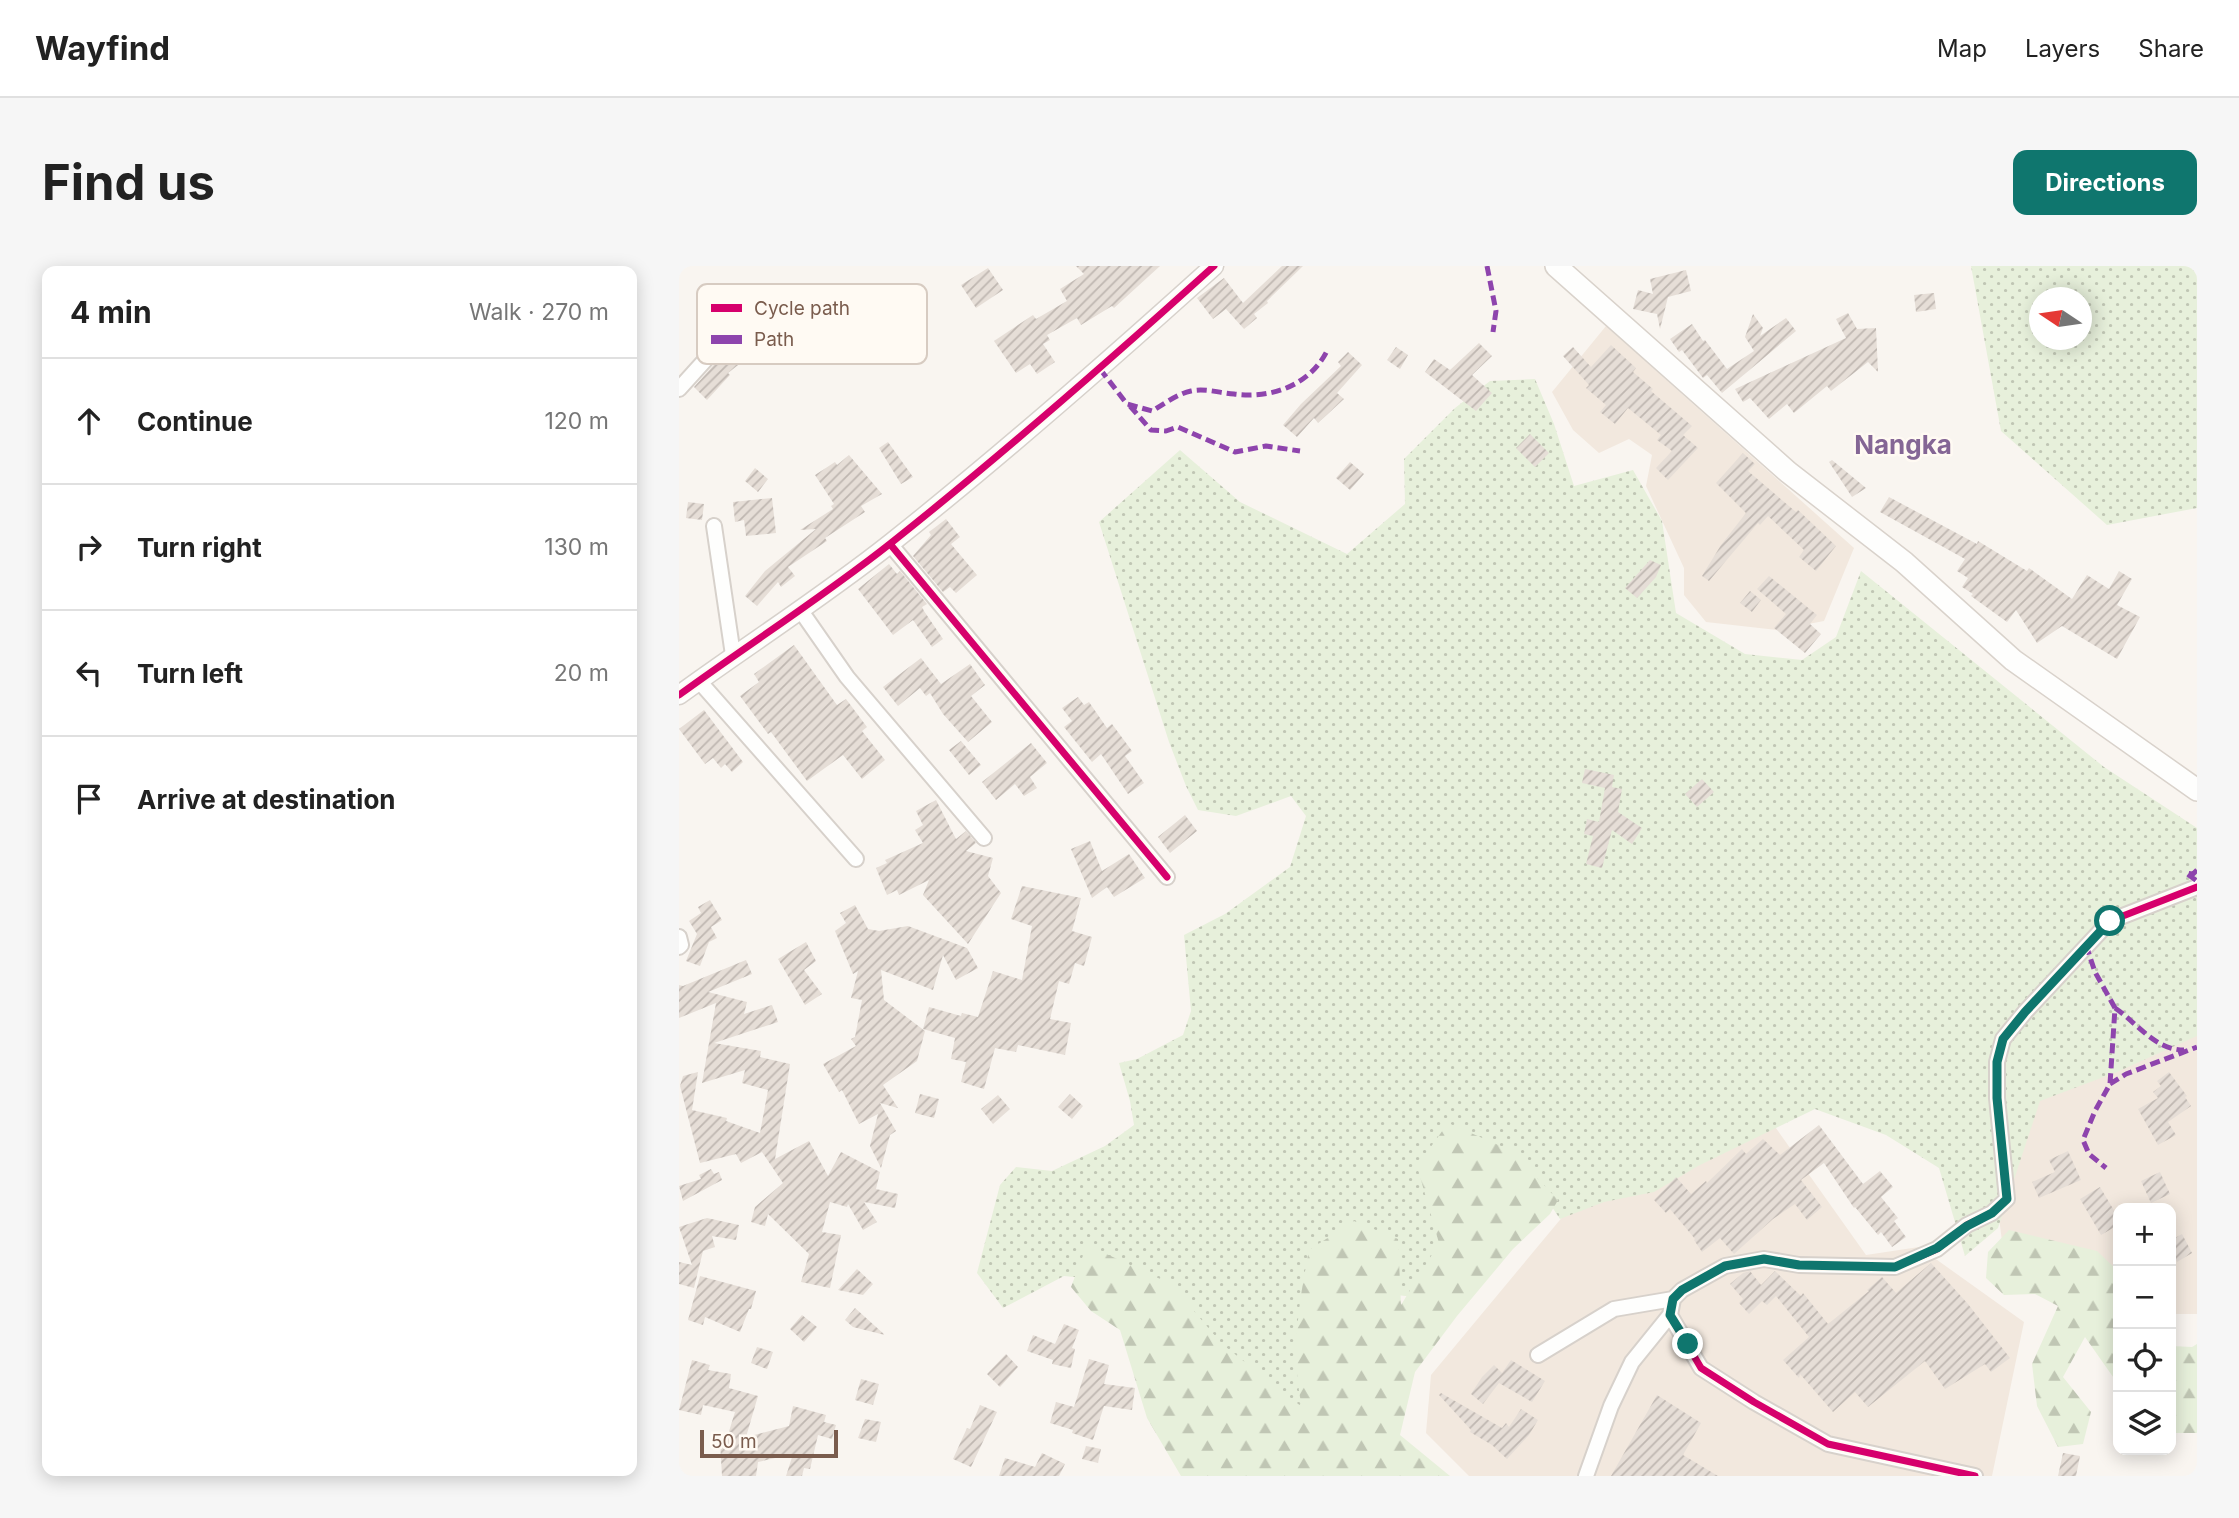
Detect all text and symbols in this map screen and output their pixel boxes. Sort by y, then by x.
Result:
text: Wayfind [35,28,170,68]
text: Map [1937,34,1987,63]
text: Layers [2025,34,2100,63]
text: Share [2138,34,2204,63]
button: Directions [2013,150,2197,215]
text: Find us [42,153,215,212]
legend [697,284,927,364]
north arrow [2029,287,2092,350]
text: 4 min [70,294,152,330]
text: Cycle path [754,297,850,320]
text: Walk · 270 m [469,298,609,326]
text: Path [754,328,794,351]
icon: ahead [70,402,108,440]
text: Continue [137,406,253,437]
text: 120 m [544,407,609,435]
district label: Nangka [1854,429,1952,460]
icon: right [70,528,108,566]
text: Turn right [137,532,262,563]
text: 130 m [544,533,609,561]
icon: left [70,654,108,692]
text: Turn left [137,658,243,689]
text: 20 m [554,659,609,687]
icon: arrive [70,780,108,818]
text: Arrive at destination [137,784,396,815]
route start [2094,905,2125,936]
map controls [2113,1203,2176,1455]
button: + [2113,1203,2176,1266]
button: − [2113,1266,2176,1329]
route end [1672,1328,1703,1359]
button: locate [2113,1329,2176,1392]
button: layers [2113,1392,2176,1455]
scale bar [700,1427,838,1459]
text: 50 m [711,1430,757,1453]

